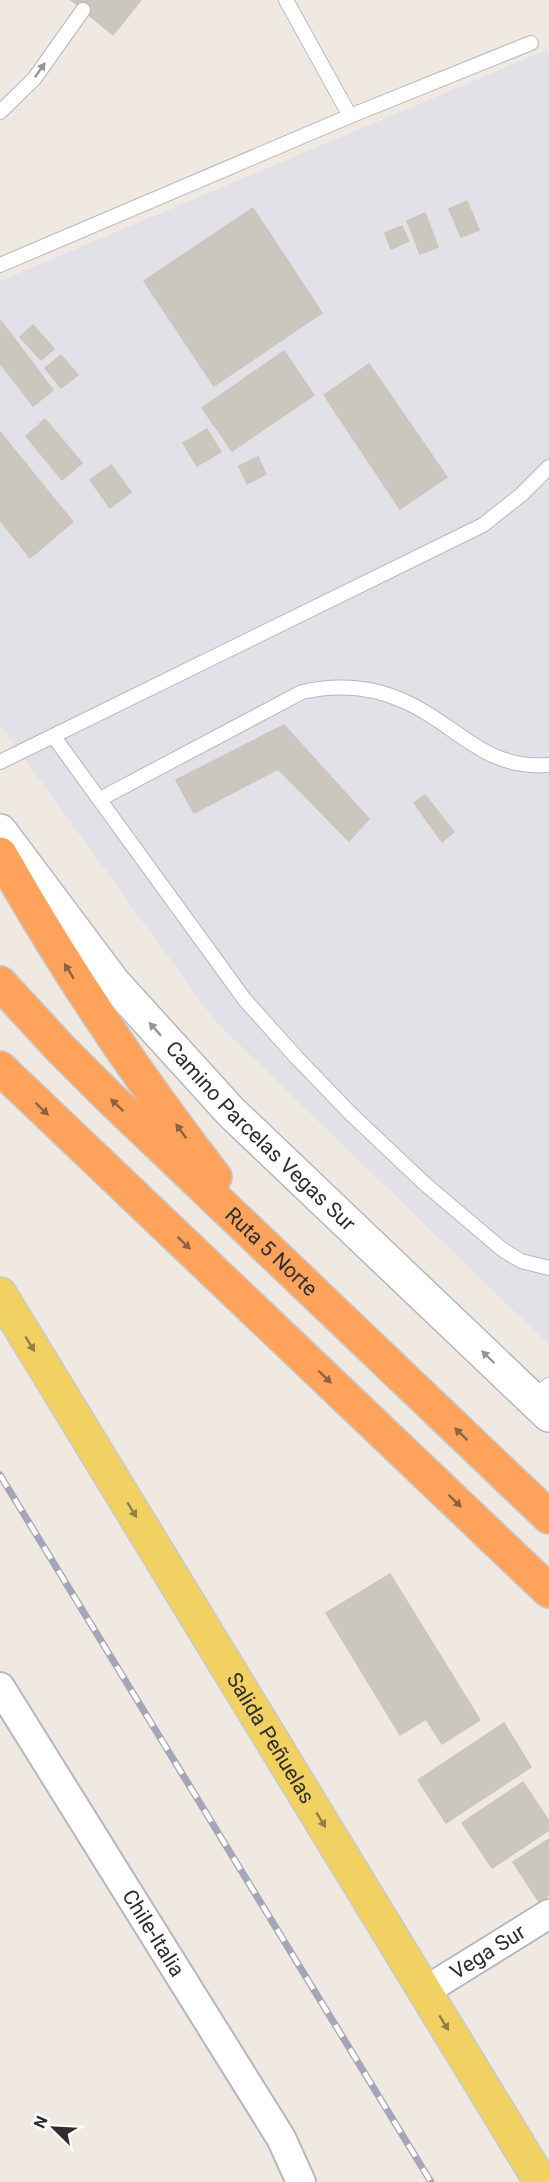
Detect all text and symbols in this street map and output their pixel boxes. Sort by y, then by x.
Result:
one-way arrow [34,63,46,79]
one-way arrow [64,963,75,980]
one-way arrow [148,1021,162,1036]
street label: Camino Parcelas Vegas Sur [161,1036,360,1236]
one-way arrow [110,1098,124,1112]
one-way arrow [35,1101,49,1115]
one-way arrow [175,1124,187,1140]
street label: Ruta 5 Norte [220,1202,322,1301]
one-way arrow [176,1236,191,1250]
one-way arrow [25,1336,36,1352]
one-way arrow [482,1351,496,1365]
one-way arrow [318,1370,332,1384]
one-way arrow [454,1427,469,1441]
one-way arrow [448,1494,462,1508]
one-way arrow [126,1502,137,1518]
street label: Salida Peñuelas [222,1668,319,1808]
one-way arrow [315,1812,326,1828]
street label: Chile-Italia [117,1885,189,1981]
street label: Vega Sur [446,1920,530,1984]
one-way arrow [439,2015,450,2031]
north arrow [24,2098,84,2158]
text: N [30,2113,52,2131]

